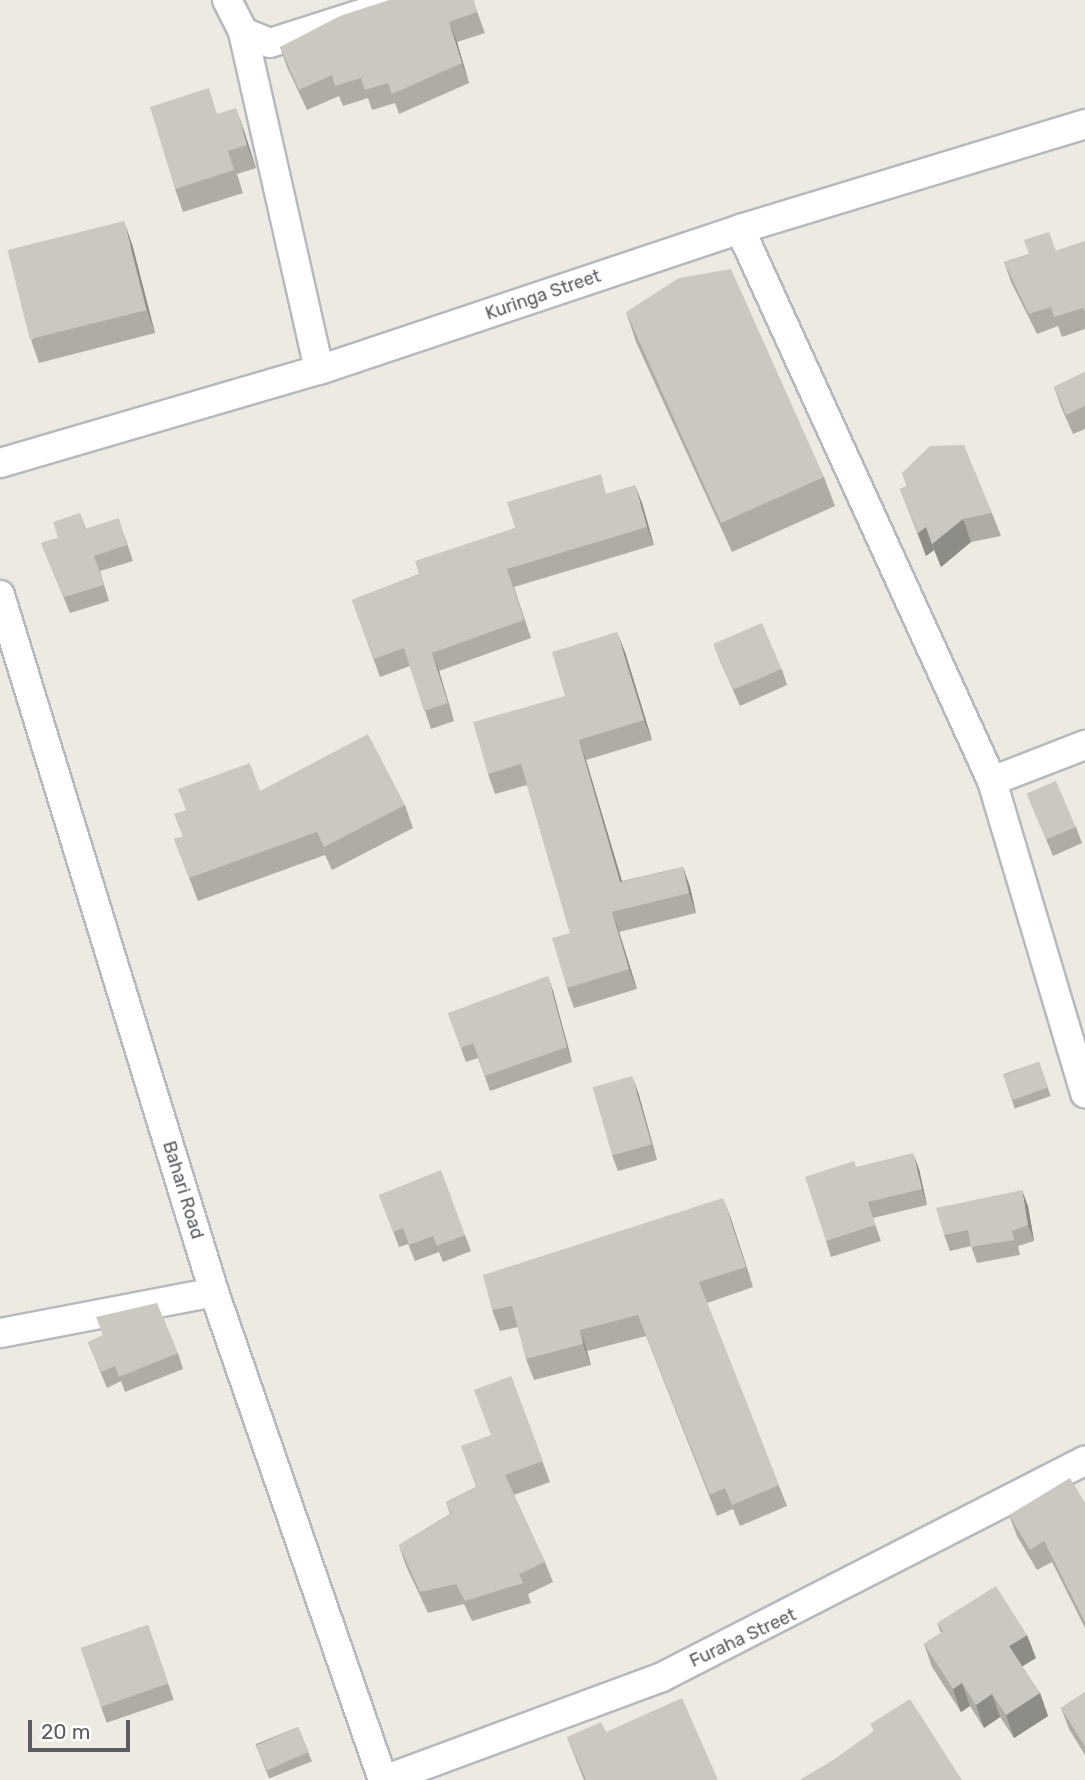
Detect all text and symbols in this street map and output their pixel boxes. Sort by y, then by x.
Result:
street label: Kuringa Street [483,265,603,325]
street label: Bahari Road [158,1138,208,1242]
street label: Furaha Street [686,1604,800,1672]
scale bar [32,1706,133,1750]
text: 20 m [41,1719,90,1744]

